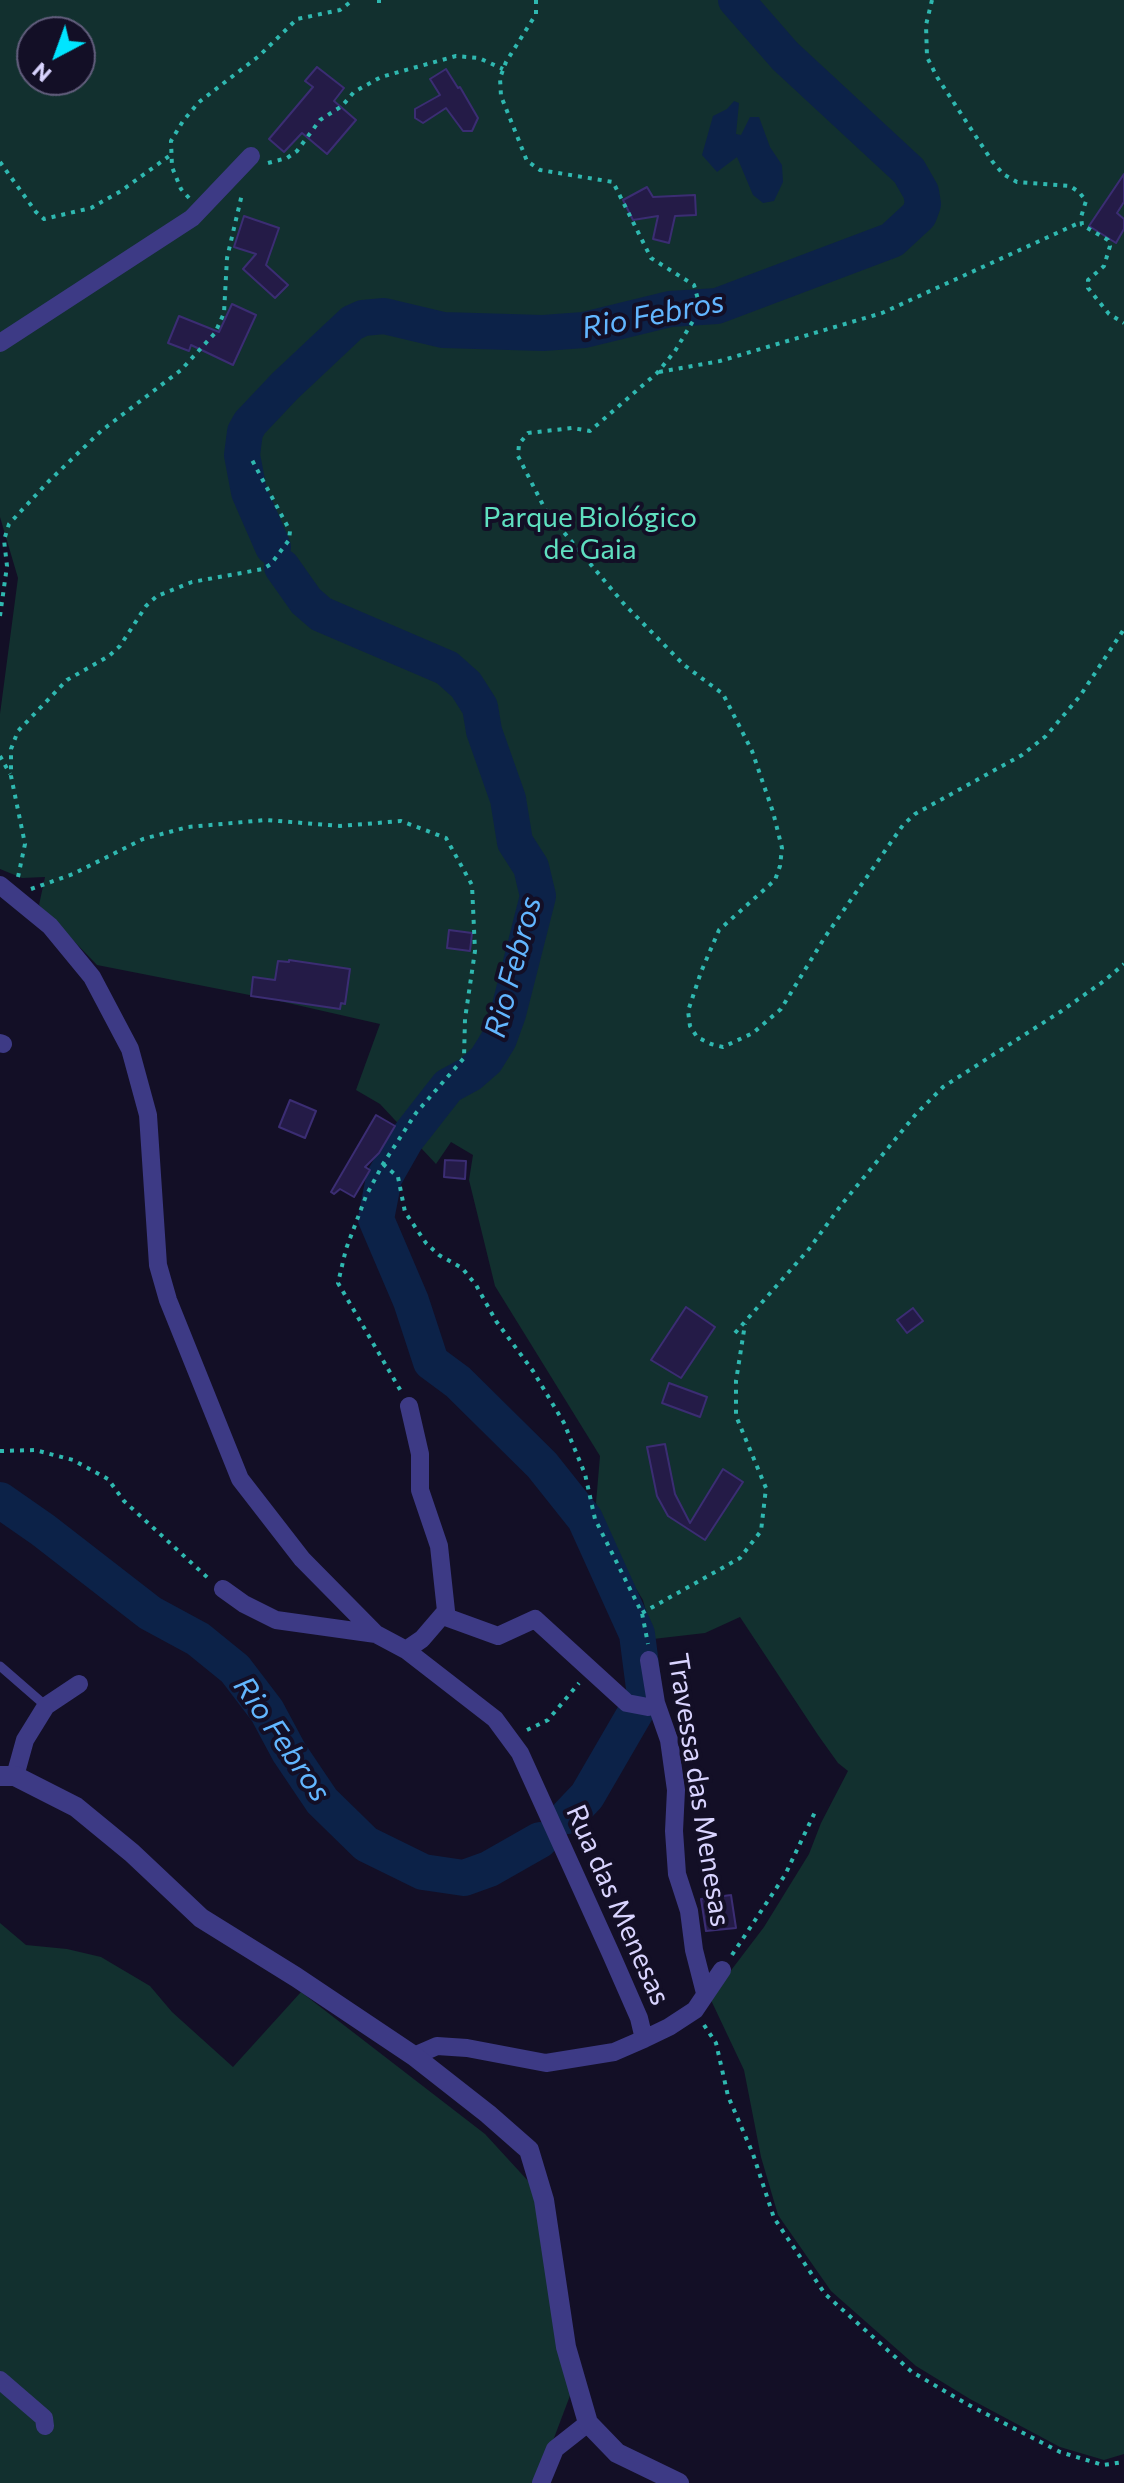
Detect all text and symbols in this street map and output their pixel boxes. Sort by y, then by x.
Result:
north arrow [16,16,96,96]
text: N [26,57,56,89]
water label: Rio Febros [579,284,727,346]
park label: Parque Biológico de Gaia [483,501,697,567]
water label: Rio Febros [477,893,549,1041]
street label: Travessa das Menesas [661,1651,737,1929]
water label: Rio Febros [226,1670,338,1808]
street label: Rua das Menesas [559,1800,677,2010]

